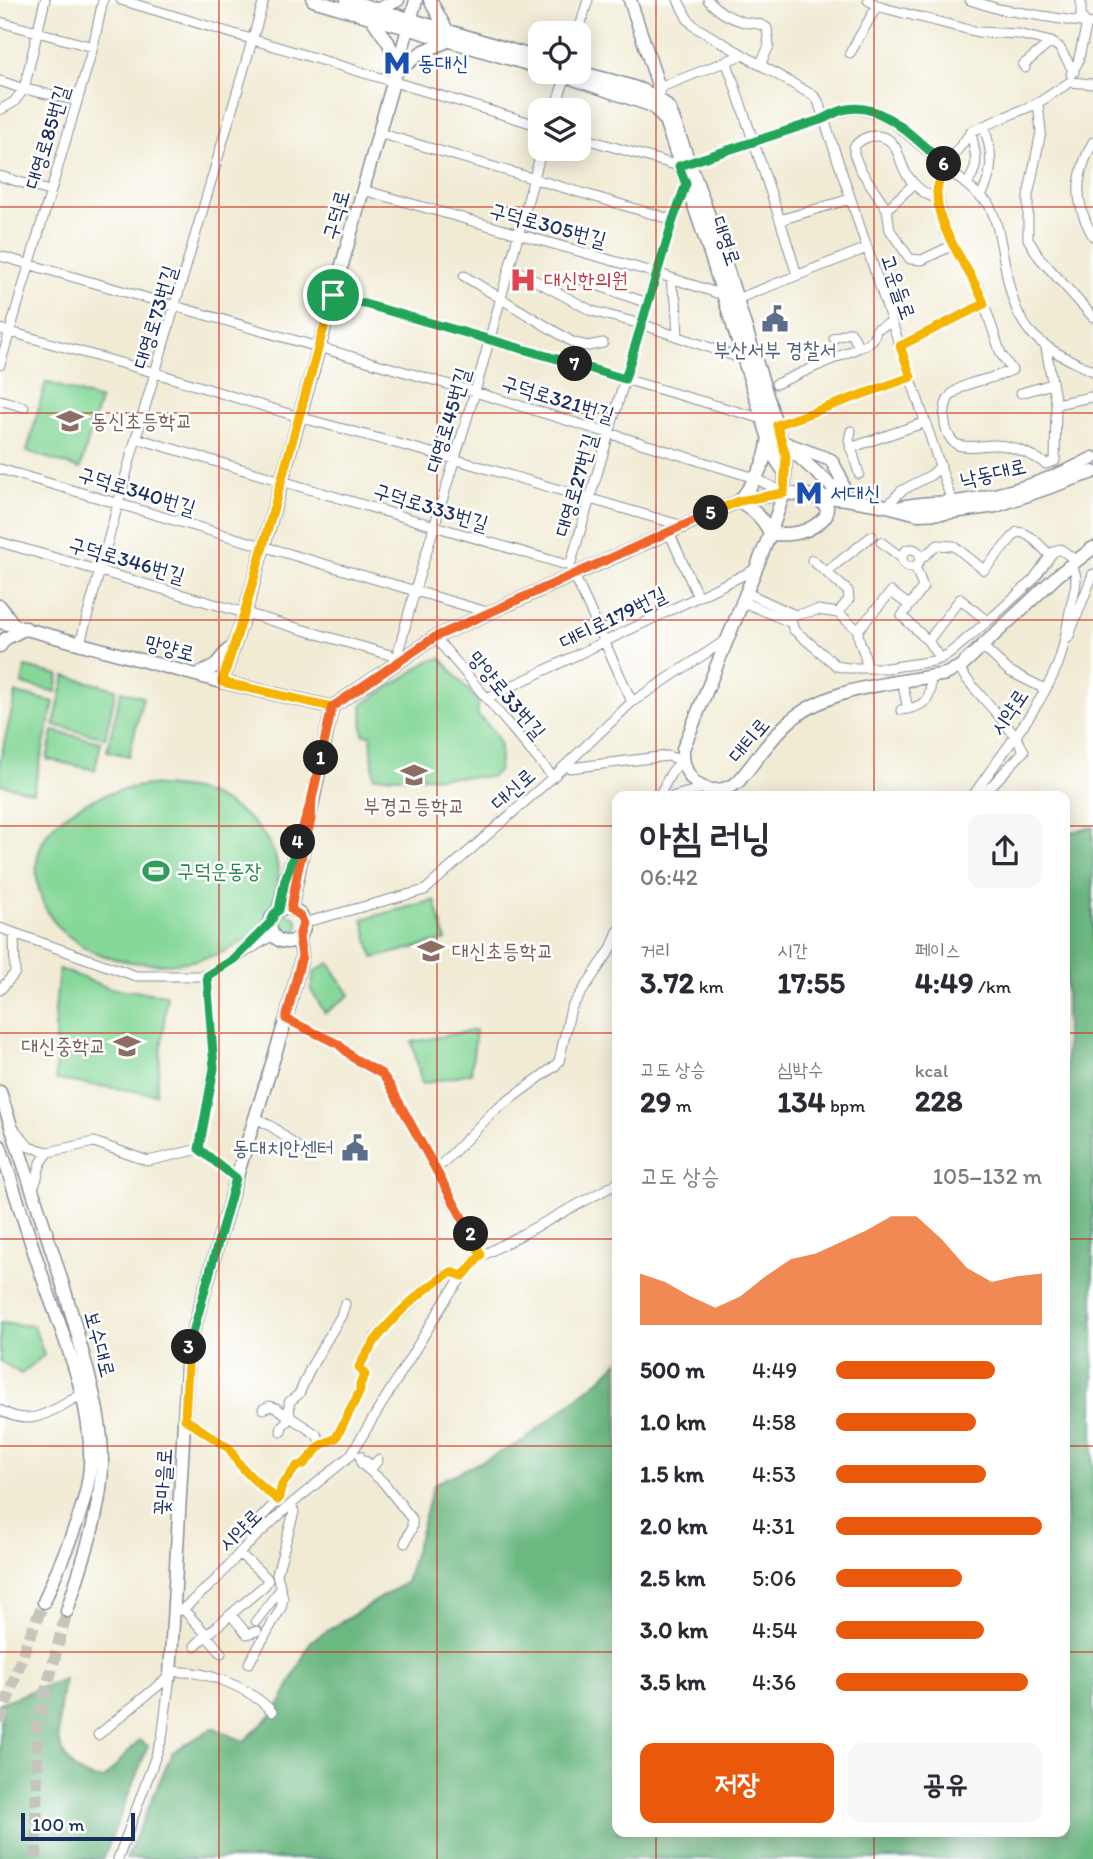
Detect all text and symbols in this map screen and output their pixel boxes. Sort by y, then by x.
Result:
map controls [528,21,591,161]
button: locate [528,21,591,84]
metro station icon: 동대신 [382,48,412,78]
place label: 동대신 [418,50,469,75]
street label: 대영로85번길 [19,82,74,192]
button: layers [528,98,591,161]
pin: 6 [926,146,962,182]
text: 6 [938,152,949,175]
street label: 구덕로 [317,187,355,243]
street label: 구덕로305번길 [487,197,609,252]
street label: 대영로 [706,213,747,269]
street label: 고운들로 [876,251,921,323]
street label: 대영로73번길 [127,262,182,371]
pin [303,265,363,325]
hospital icon: 대신한의원 [508,265,538,295]
place label: 대신한의원 [544,267,629,292]
icon: arrive [314,276,352,314]
public building icon: 부산서부 경찰서 [760,304,790,334]
place label: 부산서부 경찰서 [713,337,837,362]
pin: 7 [558,346,592,382]
text: 7 [570,352,579,375]
street label: 대영로45번길 [420,364,475,475]
street label: 구덕로321번길 [499,370,618,428]
school or university icon: 동신초등학교 [55,406,85,436]
place label: 동신초등학교 [91,408,192,433]
street label: 대영로27번길 [549,430,602,539]
street label: 낙동대로 [957,453,1029,492]
street label: 구덕로340번길 [75,461,199,520]
street label: 구덕로333번길 [371,477,492,536]
metro station icon: 서대신 [794,478,824,508]
place label: 서대신 [830,480,881,505]
pin: 5 [694,496,728,530]
text: 5 [706,501,715,524]
street label: 구덕로346번길 [66,531,188,588]
street label: 대티로179번길 [555,581,670,654]
street label: 망양로 [142,629,198,666]
street label: 망양로33번길 [463,646,552,744]
street label: 시약로 [984,684,1033,740]
street label: 대티로 [723,712,774,767]
pin: 1 [304,740,338,776]
text: 1 [316,746,325,769]
school or university icon: 부경고등학교 [399,760,429,790]
street label: 대신로 [485,762,540,815]
place label: 부경고등학교 [363,793,465,818]
text: 아침 러닝 [640,814,771,860]
button: share [968,814,1042,888]
pin: 4 [280,824,316,860]
text: 4 [292,830,303,853]
sports icon: 구덕운동장 [141,856,171,886]
place label: 구덕운동장 [177,858,262,883]
text: 06:42 [640,863,698,891]
school or university icon: 대신초등학교 [416,936,446,966]
place label: 대신초등학교 [452,938,553,963]
text: 거리 [640,939,671,962]
text: 시간 [777,939,808,962]
text: 페이스 [915,939,961,962]
text: 3.72 [640,964,694,1001]
text: 17:55 [777,964,845,1001]
text: 4:49 [915,964,974,1001]
text: km [694,975,724,998]
text: /km [974,975,1011,998]
school or university icon: 대신중학교 [112,1031,142,1061]
place label: 대신중학교 [22,1033,106,1058]
text: 고도 상승 [640,1058,705,1081]
text: 심박수 [777,1058,823,1081]
text: kcal [915,1059,948,1082]
text: 228 [915,1082,963,1119]
text: 29 [640,1083,671,1120]
text: 134 [777,1083,826,1120]
text: m [671,1094,692,1117]
text: bpm [826,1094,865,1117]
public building icon: 동대치안센터 [340,1133,370,1163]
place label: 동대치안센터 [233,1135,334,1160]
text: 고도 상승 [640,1162,719,1190]
text: 105–132 m [932,1162,1042,1190]
pin: 2 [454,1216,489,1252]
text: 2 [466,1222,476,1245]
street label: 보수대로 [80,1308,121,1380]
pin: 3 [172,1330,206,1364]
text: 3 [183,1335,194,1358]
text: 500 m [640,1356,705,1384]
text: 4:49 [752,1356,797,1384]
text: 1.0 km [640,1408,706,1436]
text: 4:58 [752,1408,796,1436]
street label: 꽃마을로 [148,1448,177,1516]
text: 1.5 km [640,1460,704,1488]
text: 4:53 [752,1460,796,1488]
street label: 시약로 [213,1503,266,1556]
text: 2.0 km [640,1512,708,1540]
text: 4:31 [752,1512,795,1540]
text: 2.5 km [640,1564,705,1592]
text: 5:06 [752,1564,796,1592]
text: 3.0 km [640,1616,708,1644]
text: 4:54 [752,1616,797,1644]
text: 3.5 km [640,1668,706,1696]
text: 4:36 [752,1668,796,1696]
button: 저장 [640,1743,834,1823]
button: 공유 [848,1743,1042,1823]
scale bar [21,1810,135,1842]
text: 100 m [32,1813,84,1836]

